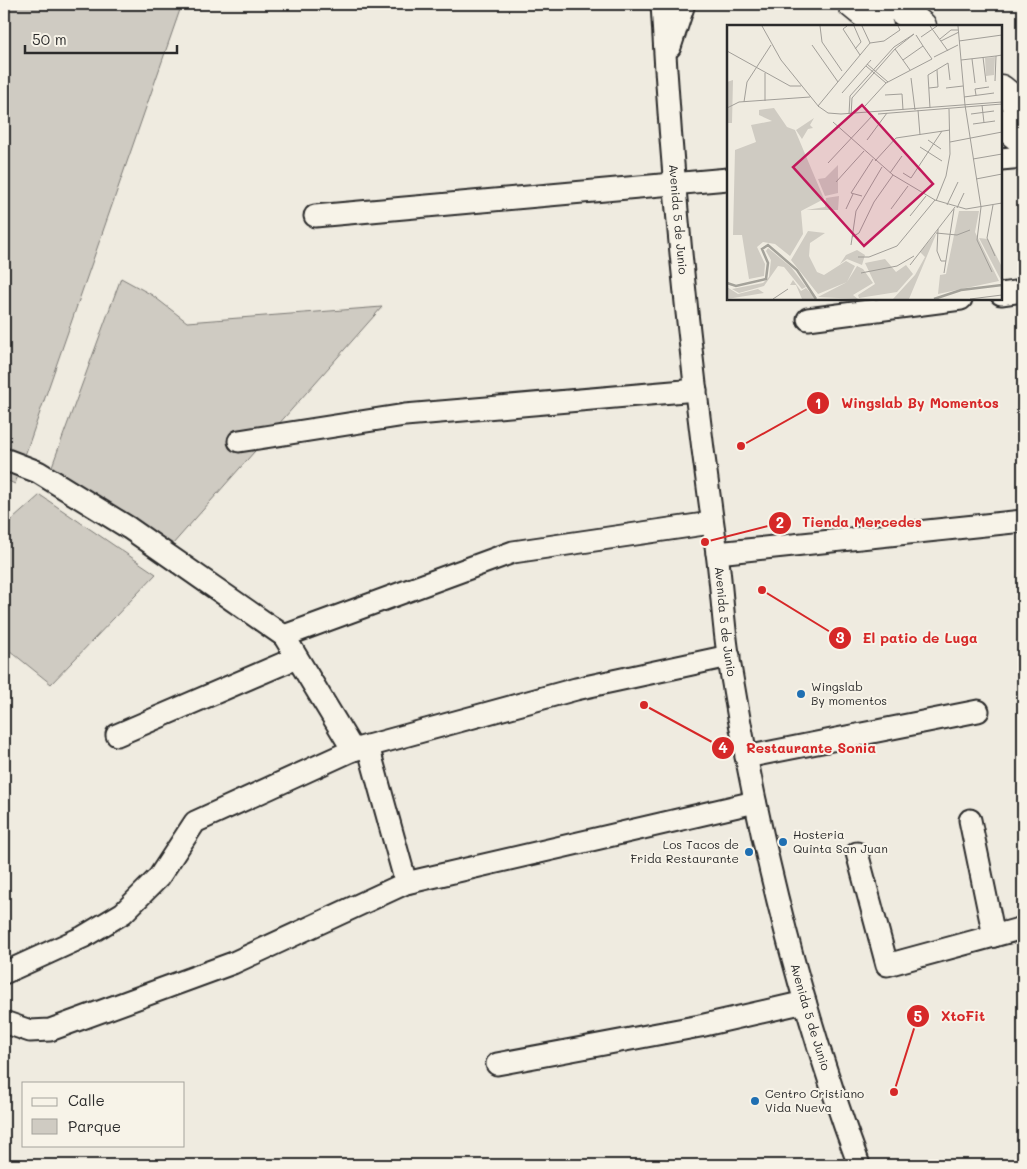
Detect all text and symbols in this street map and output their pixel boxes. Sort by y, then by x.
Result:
scale bar [25,22,178,54]
inset map [727,25,1002,300]
text: 50 m [32,29,67,49]
street label: Avenida 5 de Junio [666,164,692,275]
callout: Wingslab By Momentos [806,389,1009,418]
text: 1 [815,393,821,413]
text: Wingslab By Momentos [841,393,999,412]
callout: Tienda Mercedes [767,508,932,537]
text: 2 [776,512,784,532]
text: Tienda Mercedes [802,512,922,531]
street label: Avenida 5 de Junio [712,566,741,678]
callout: El patio de Luga [828,624,988,653]
text: 3 [835,627,845,647]
text: El patio de Luga [862,628,978,647]
place label: Wingslab By momentos [811,678,887,708]
marker: Wingslab By momentos [795,688,807,700]
callout: Restaurante Sonia [711,733,886,762]
text: 4 [718,737,728,757]
text: Restaurante Sonia [746,738,876,757]
place label: Hosteria Quinta San Juan [793,826,888,856]
place label: Los Tacos de Frida Restaurante [631,836,739,866]
marker: Hosteria Quinta San Juan [777,836,789,848]
marker: Los Tacos de Frida Restaurante [743,846,755,858]
street label: Avenida 5 de Junio [788,962,834,1072]
callout: XtoFit [905,1002,995,1031]
text: 5 [914,1006,923,1026]
text: XtoFit [941,1006,985,1025]
legend [22,1082,185,1146]
place label: Centro Cristiano Vida Nueva [765,1085,864,1115]
text: Calle [68,1090,105,1110]
marker: Centro Cristiano Vida Nueva [749,1095,761,1107]
text: Parque [68,1116,121,1136]

